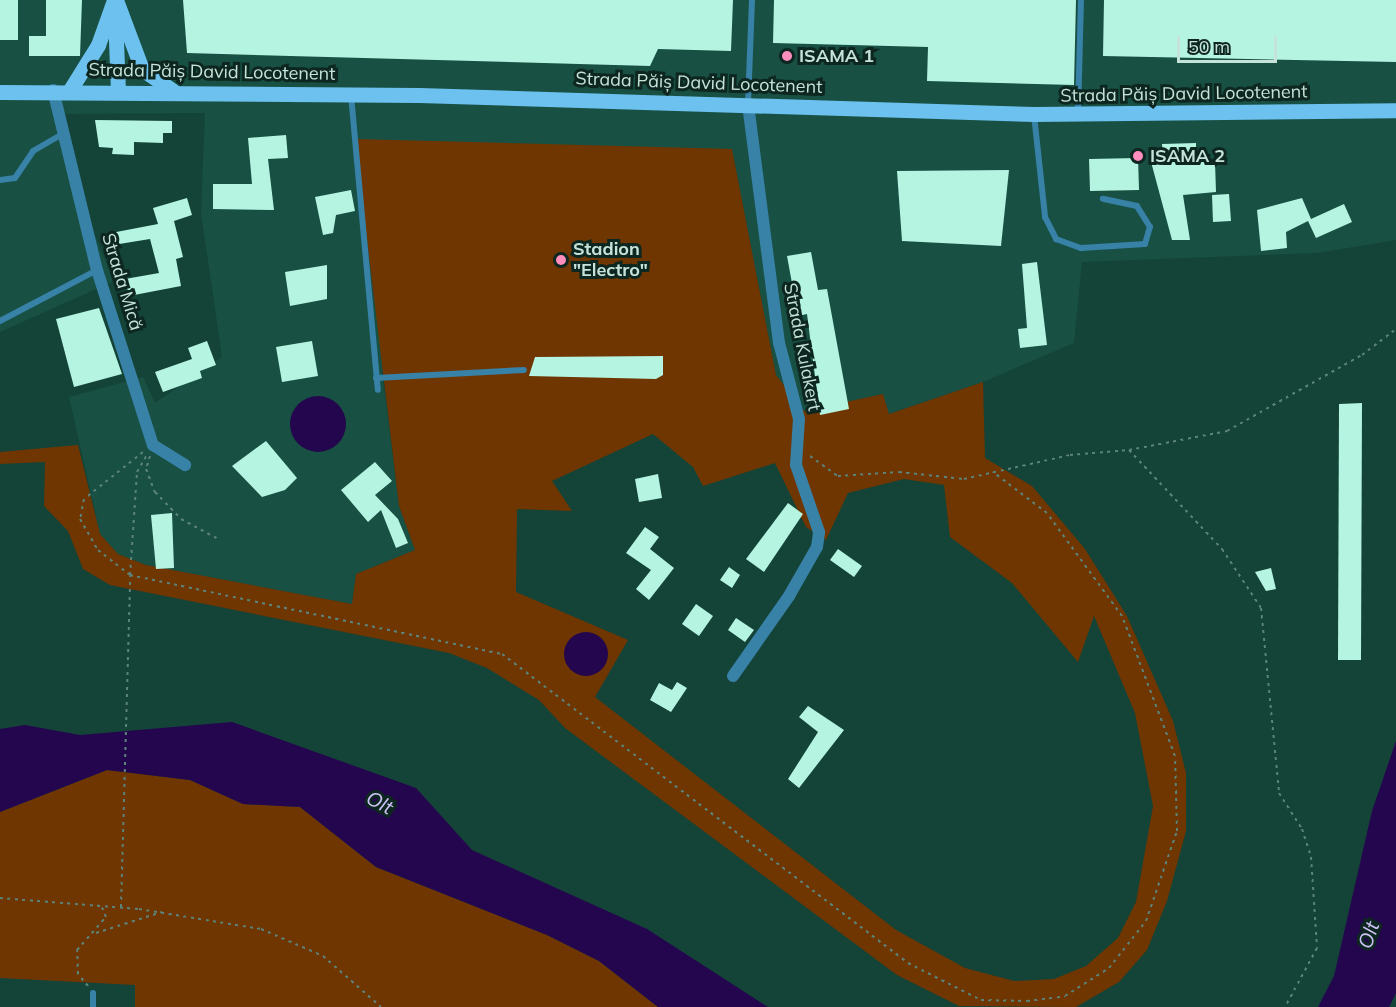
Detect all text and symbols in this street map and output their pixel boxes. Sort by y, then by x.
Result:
scale bar [1180,24,1280,62]
text: 50 m [1188,35,1230,58]
place label: ISAMA 1 [799,45,874,67]
marker: ISAMA 1 [780,49,794,63]
street label: Strada Păiș David Locotenent [88,59,336,85]
street label: Strada Păiș David Locotenent [575,68,823,98]
street label: Strada Păiș David Locotenent [1060,81,1308,107]
place label: ISAMA 2 [1150,145,1225,167]
marker: ISAMA 2 [1131,149,1145,163]
street label: Strada Mică [97,231,147,333]
place label: Stadion "Electro" [573,239,648,282]
marker: Stadion "Electro" [554,253,568,267]
street label: Strada Kulakert [779,281,825,413]
water label: Olt [362,785,398,819]
water label: Olt [1352,918,1384,952]

